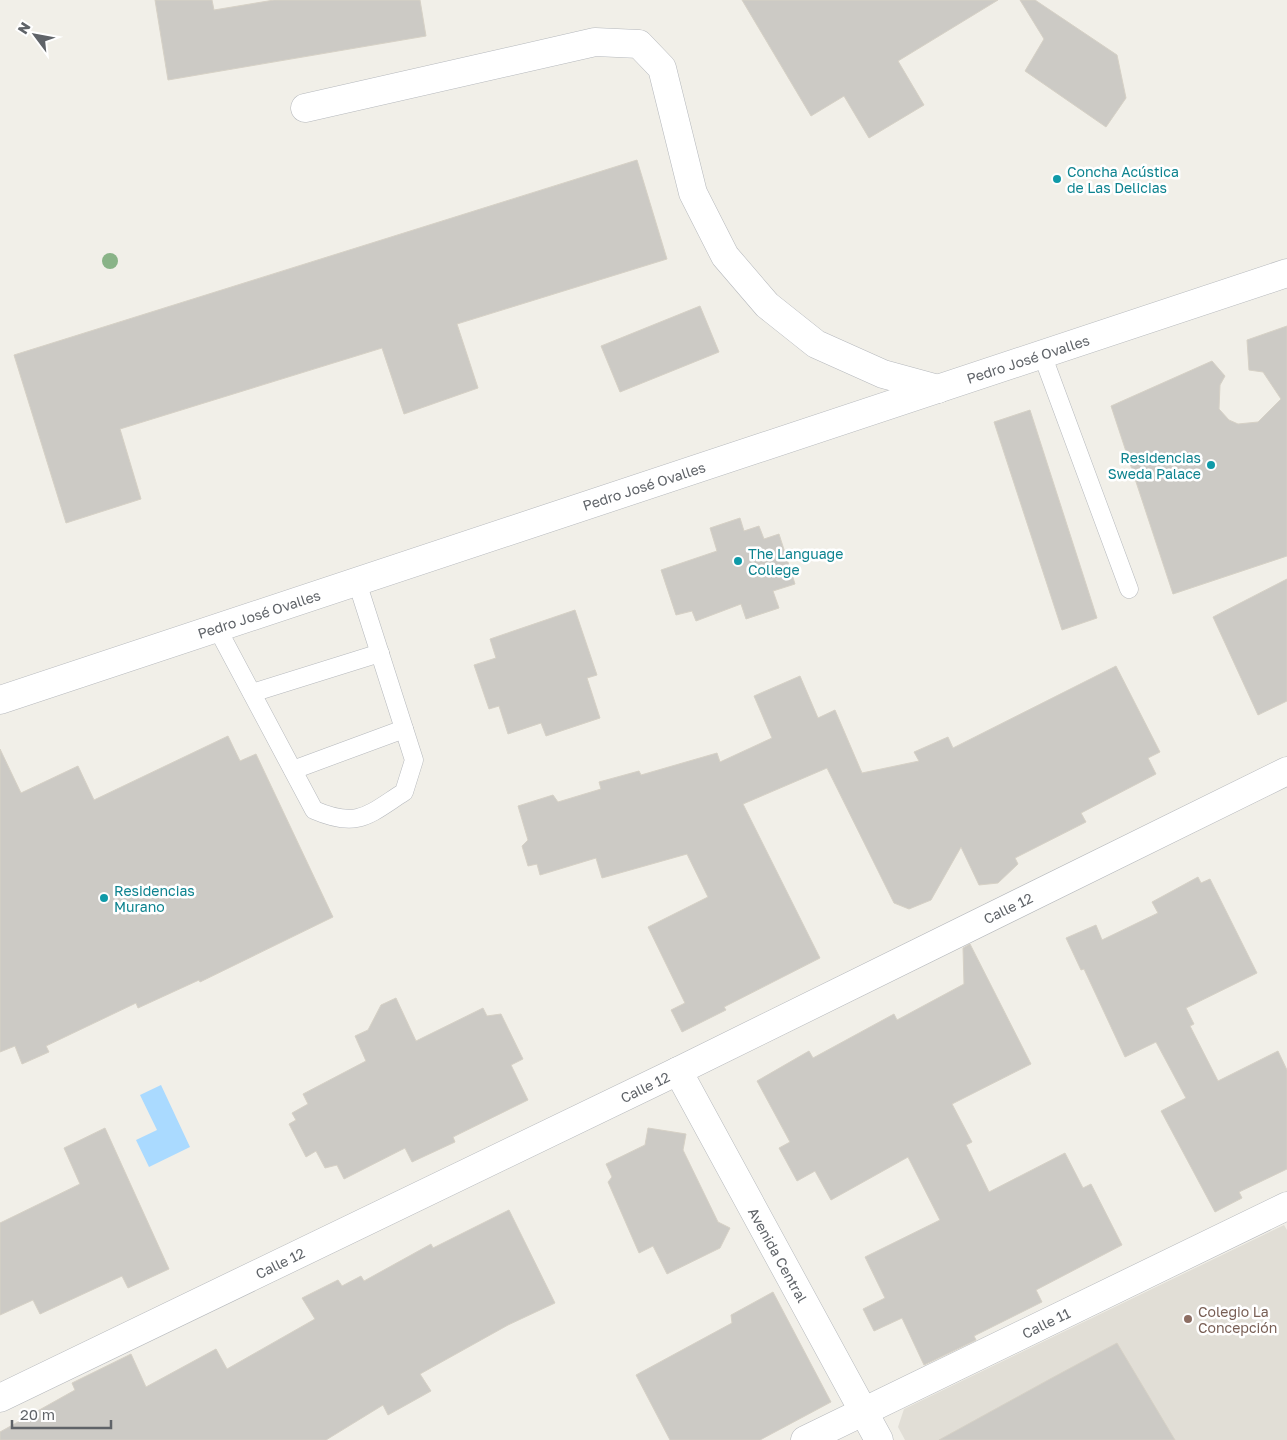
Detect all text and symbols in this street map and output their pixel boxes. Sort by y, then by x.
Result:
north arrow [10,10,60,60]
text: N [14,19,34,37]
place label: Concha Acústica de Las Delicias [1067,163,1179,196]
marker: Concha Acústica de Las Delicias [1051,173,1063,185]
street label: Pedro José Ovalles [964,331,1092,387]
place label: Residencias Sweda Palace [1108,449,1201,482]
street label: Pedro José Ovalles [580,458,708,514]
marker: Residencias Sweda Palace [1205,459,1217,471]
place label: The Language College [748,545,843,578]
marker: The Language College [732,555,744,567]
street label: Pedro José Ovalles [195,586,323,642]
place label: Residencias Murano [114,882,195,915]
street label: Calle 12 [981,889,1035,927]
marker: Residencias Murano [98,892,110,904]
street label: Calle 12 [618,1068,672,1106]
street label: Avenida Central [745,1205,811,1305]
street label: Calle 12 [253,1244,307,1282]
place label: Colegio La Concepción [1198,1303,1277,1336]
street label: Calle 11 [1019,1304,1073,1342]
marker: Colegio La Concepción [1182,1313,1194,1325]
scale bar [12,1398,111,1430]
text: 20 m [20,1405,55,1423]

